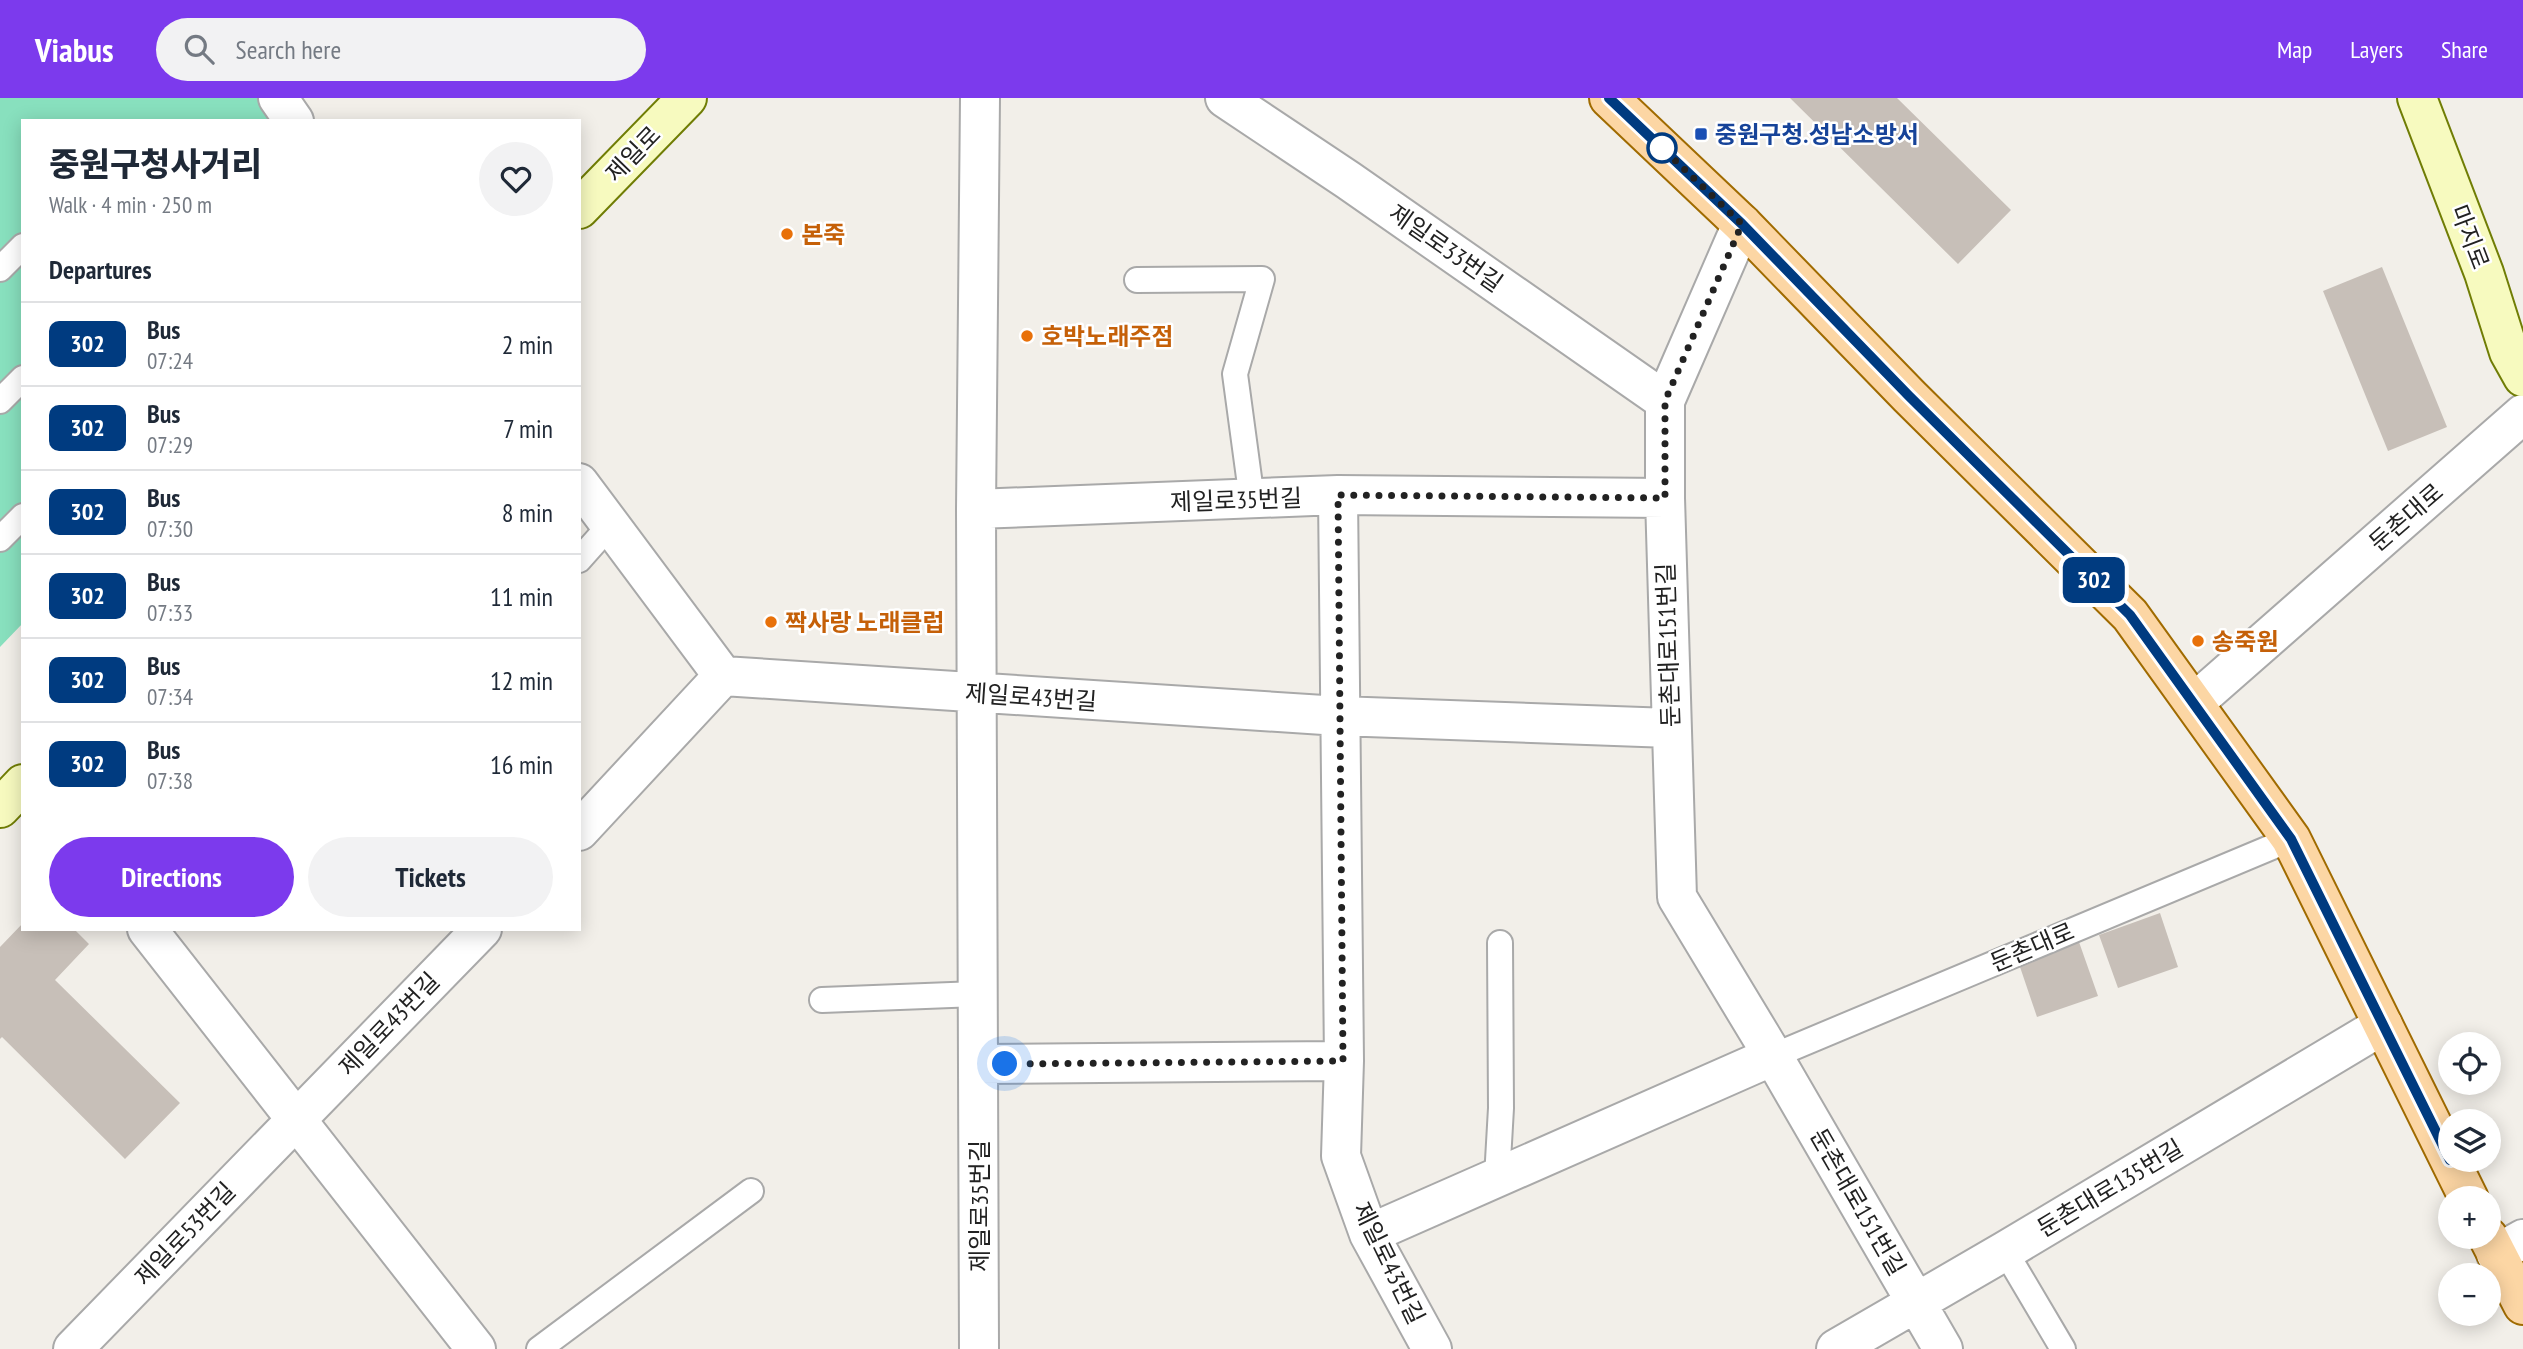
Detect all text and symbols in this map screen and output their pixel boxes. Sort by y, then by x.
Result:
search box [156,18,646,81]
text: Viabus [35,28,114,71]
icon: search [180,30,218,68]
text: Search here [236,33,341,66]
text: Map [2277,34,2312,65]
text: Layers [2350,34,2403,65]
text: Share [2441,34,2488,65]
street label: 제일로 [599,119,667,189]
place label: 중원구청.성남소방서 [1715,119,1919,150]
marker: 중원구청.성남소방서 [1693,126,1709,142]
unlabelled marker [1647,133,1677,163]
text: 중원구청사거리 [49,142,262,185]
button: heart [479,142,553,216]
text: Walk · 4 min · 250 m [49,190,212,219]
street label: 제일로33번길 [1383,197,1509,299]
street label: 마지로 [2444,201,2496,273]
place label: 본죽 [801,219,845,250]
marker: 본죽 [779,226,795,242]
text: Departures [49,253,152,286]
text: Bus [147,313,180,346]
place label: 호박노래주점 [1041,321,1173,352]
text: 302 [70,328,105,359]
text: 2 min [502,328,553,361]
marker: 호박노래주점 [1019,328,1035,344]
text: 07:24 [147,346,193,375]
text: Bus [147,397,180,430]
text: 302 [70,412,105,443]
text: 7 min [503,412,553,445]
text: 07:29 [147,430,193,459]
street label: 둔촌대로 [2363,476,2449,558]
text: Bus [147,481,180,514]
street label: 제일로35번길 [1169,482,1303,518]
text: 302 [70,496,105,527]
text: 8 min [502,496,553,529]
text: 07:30 [147,514,193,543]
line badge: 302 [2054,557,2134,603]
street label: 둔촌대로151번길 [1650,562,1686,728]
text: 302 [2077,564,2111,595]
text: Bus [147,565,180,598]
text: 302 [70,580,105,611]
text: 11 min [490,580,553,613]
text: 07:33 [147,598,193,627]
place label: 짝사랑 노래클럽 [785,607,944,638]
marker: 짝사랑 노래클럽 [763,614,779,630]
place label: 송죽원 [2212,626,2278,657]
marker: 송죽원 [2190,633,2206,649]
text: Bus [147,649,180,682]
text: 302 [70,664,105,695]
text: 12 min [490,664,553,697]
street label: 제일로43번길 [964,677,1098,717]
text: 07:34 [147,682,193,711]
text: Bus [147,733,180,766]
text: 302 [70,748,105,779]
text: 16 min [490,748,553,781]
text: 07:38 [147,766,193,795]
button: Directions [49,837,294,917]
button: Tickets [308,837,553,917]
street label: 둔촌대로 [1985,915,2079,979]
street label: 제일로43번길 [332,966,446,1082]
map controls [2438,1032,2501,1326]
button: locate [2438,1032,2501,1095]
your location [987,1046,1022,1081]
button: layers [2438,1109,2501,1172]
street label: 둔촌대로151번길 [1803,1123,1913,1281]
street label: 둔촌대로135번길 [2031,1132,2189,1244]
street label: 제일로35번길 [964,1140,995,1272]
street label: 제일로53번길 [128,1176,242,1292]
button: + [2438,1186,2501,1249]
street label: 제일로43번길 [1346,1197,1432,1329]
button: − [2438,1263,2501,1326]

